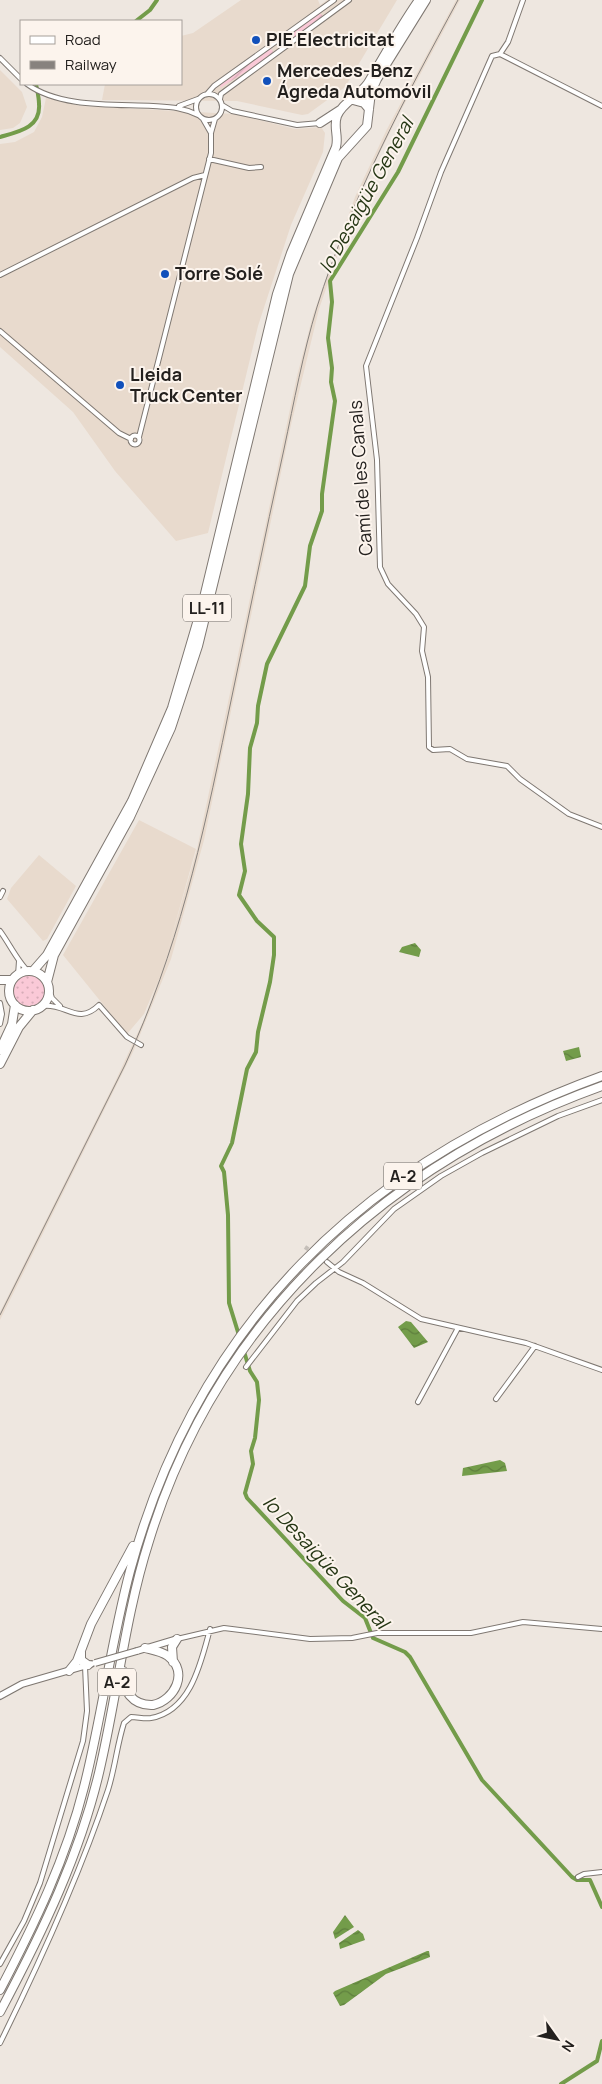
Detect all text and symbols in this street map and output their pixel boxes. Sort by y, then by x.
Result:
legend [20,20,182,85]
place label: PIE Electricitat [266,27,395,51]
text: Road [65,29,101,50]
marker: PIE Electricitat [250,34,262,46]
text: Railway [65,54,117,75]
place label: Mercedes-Benz Ágreda Automóvil [277,58,432,103]
marker: Mercedes-Benz Ágreda Automóvil [261,75,273,87]
water label: lo Desaigüe General [313,110,421,277]
place label: Torre Solé [175,261,263,285]
marker: Torre Solé [159,268,171,280]
place label: Lleida Truck Center [130,362,243,407]
marker: Lleida Truck Center [114,379,126,391]
street label: Camí de les Canals [343,400,377,557]
road number: LL-11 [183,594,231,622]
road number: A-2 [384,1162,422,1190]
water label: lo Desaigüe General [257,1490,397,1636]
road number: A-2 [98,1668,136,1695]
north arrow [532,2014,582,2064]
text: N [558,2037,579,2056]

